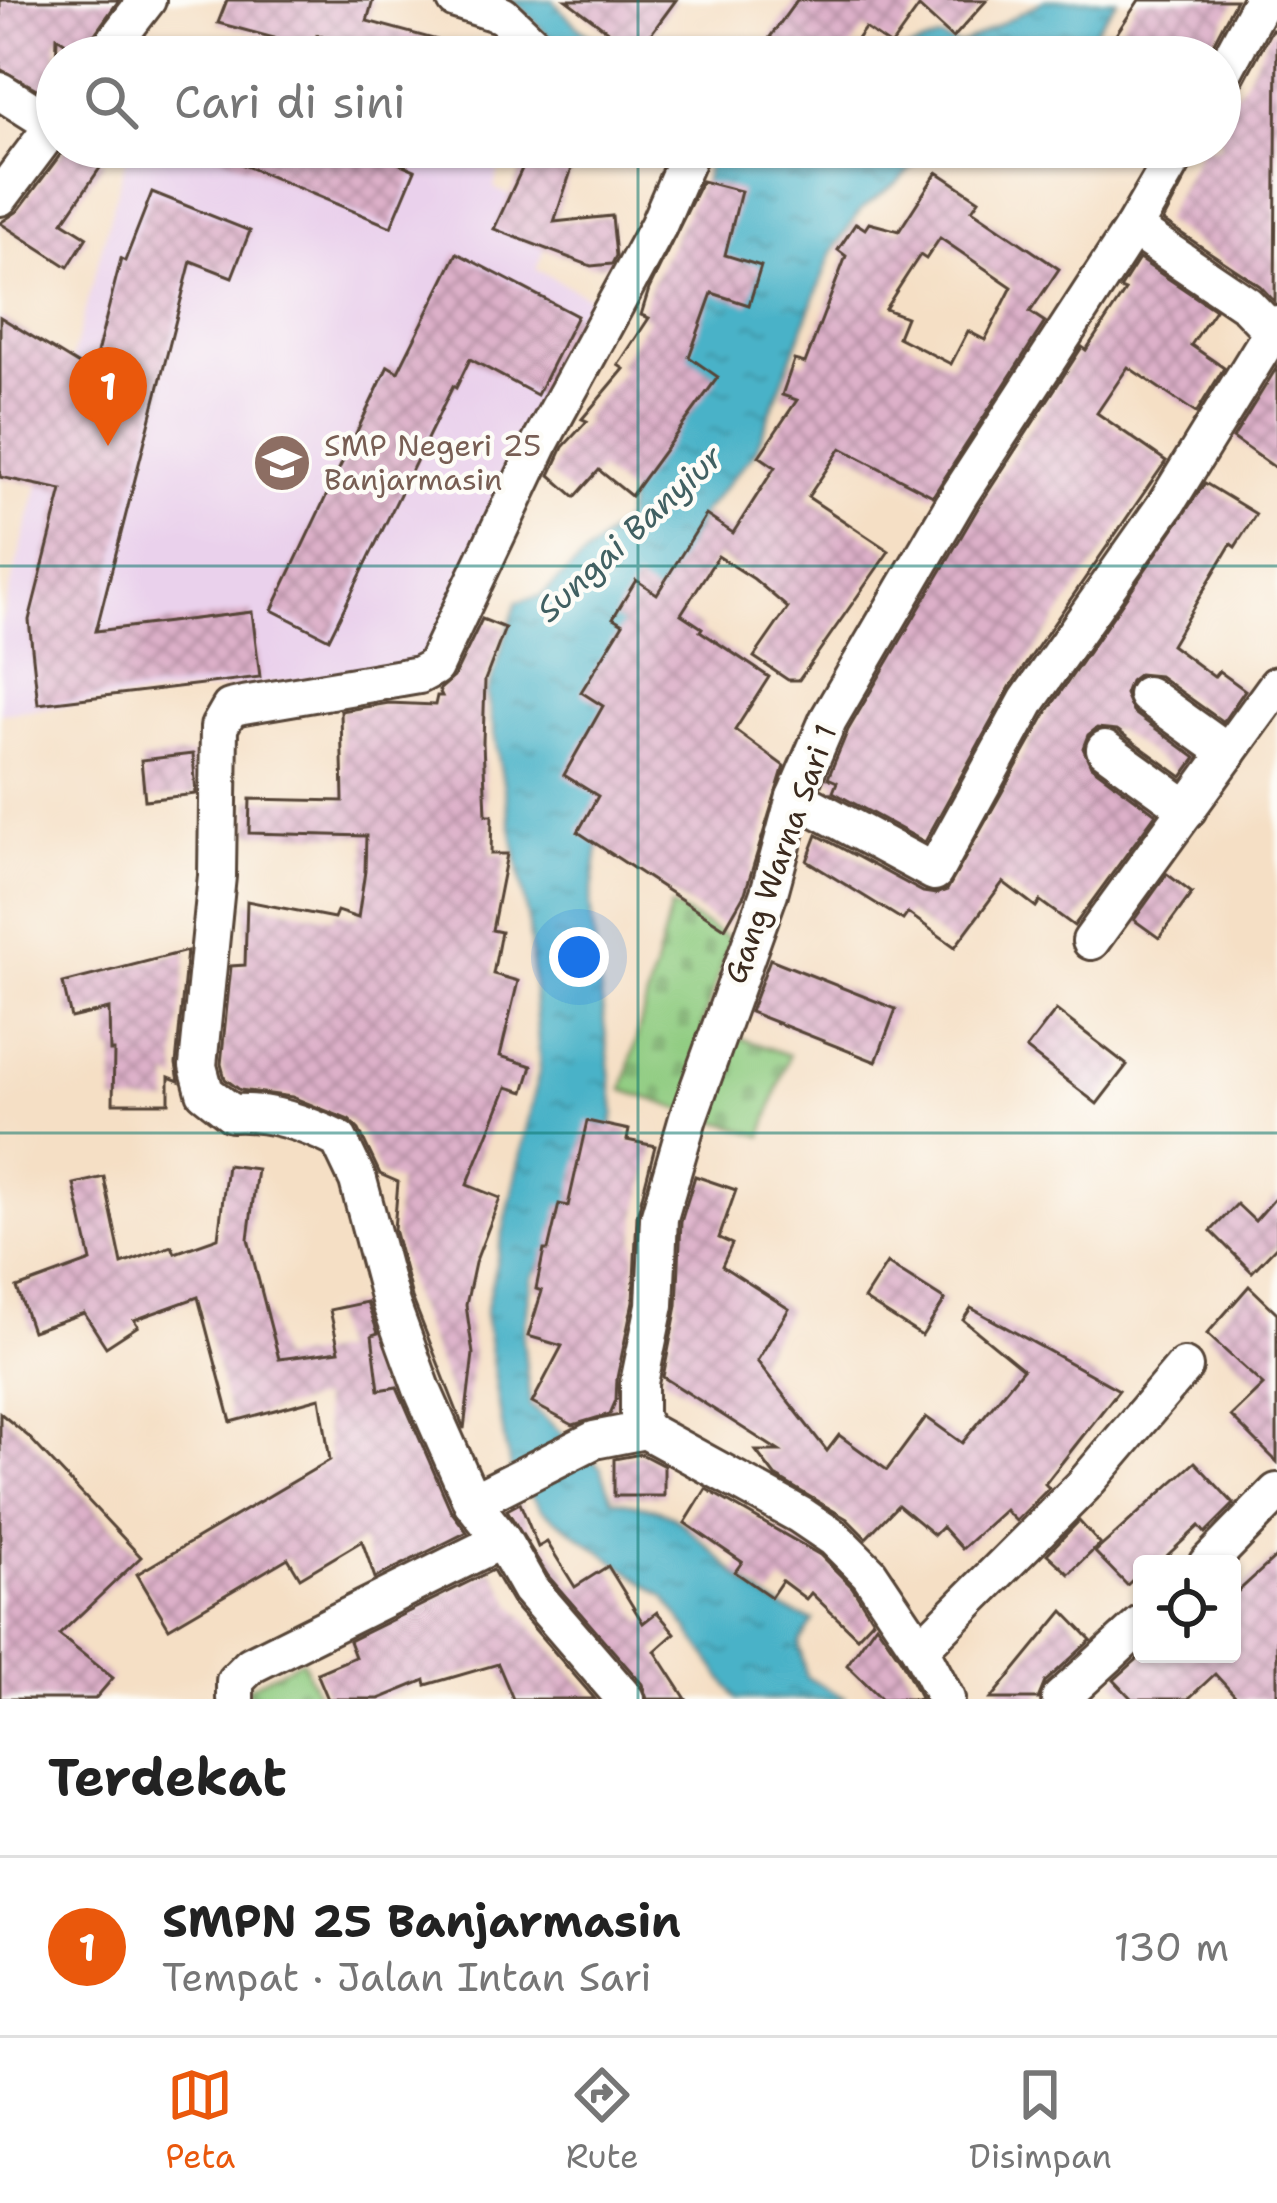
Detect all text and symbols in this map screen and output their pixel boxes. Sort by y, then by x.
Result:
search box [36,36,1241,168]
icon: search [78,69,144,135]
text: Cari di sini [174,72,406,132]
pin: 1 [69,347,147,446]
place label: SMP Negeri 25 Banjarmasin [324,425,541,500]
school or university icon: SMP Negeri 25 Banjarmasin [251,432,313,494]
water label: Sungai Banyiur [526,435,733,632]
street label: Gang Warna Sari 1 [715,719,846,989]
your location [549,927,609,987]
map controls [1133,1555,1241,1663]
button: locate [1133,1555,1241,1663]
text: Terdekat [48,1743,287,1811]
text: SMPN 25 Banjarmasin [162,1891,681,1951]
text: 1 [78,1921,96,1973]
text: 130 m [1114,1921,1229,1973]
text: Tempat · Jalan Intan Sari [162,1951,652,2003]
tab: Peta [165,2062,235,2179]
tab: Rute [566,2062,639,2179]
tab: Disimpan [969,2062,1112,2179]

